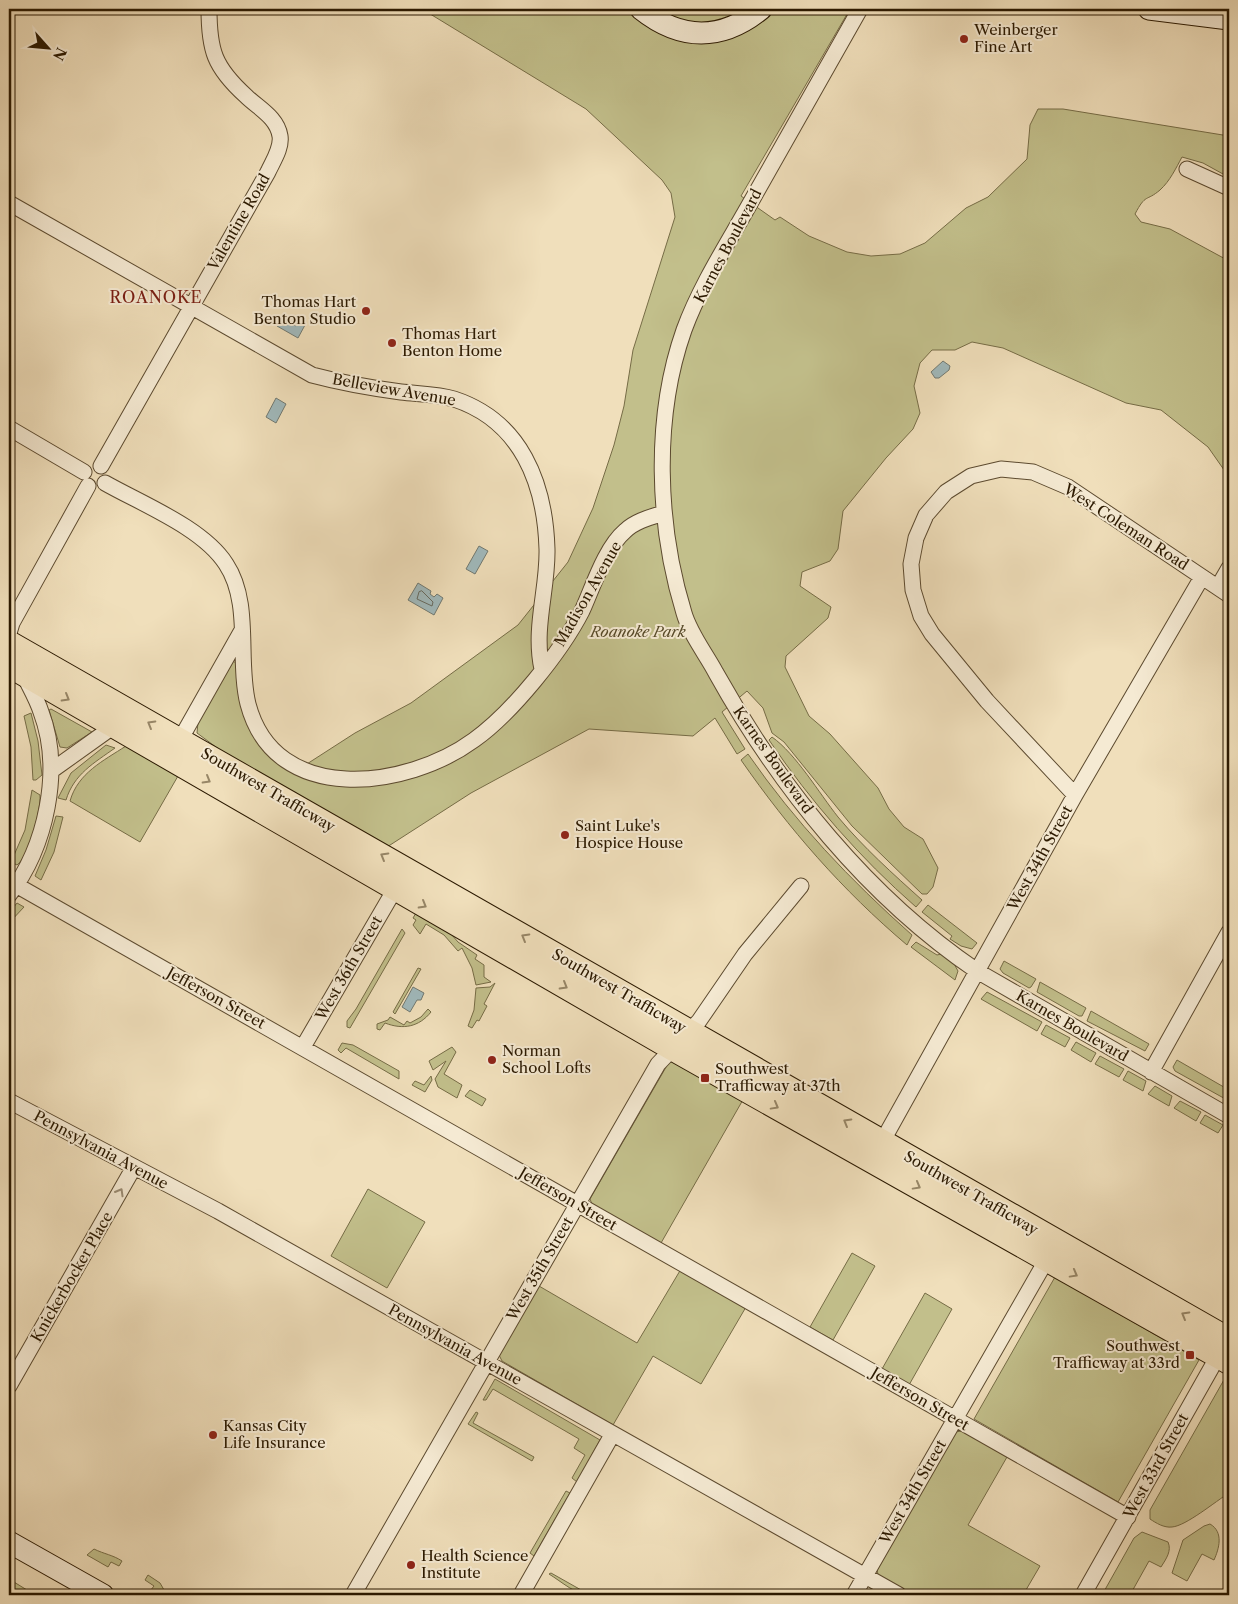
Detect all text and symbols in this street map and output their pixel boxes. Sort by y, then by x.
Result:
place label: Weinberger Fine Art [973,20,1058,56]
north arrow [22,22,72,72]
marker: Weinberger Fine Art [958,33,970,45]
text: N [49,44,70,63]
street label: Valentine Road [203,170,274,274]
street label: Karnes Boulevard [689,185,766,306]
district label: ROANOKE [110,287,202,307]
place label: Thomas Hart Benton Studio [253,292,357,328]
marker: Thomas Hart Benton Studio [360,305,372,317]
place label: Thomas Hart Benton Home [402,324,502,360]
marker: Thomas Hart Benton Home [386,337,398,349]
street label: Belleview Avenue [331,369,457,410]
street label: West Coleman Road [1059,479,1192,574]
street label: Madison Avenue [550,538,625,650]
park label: Roanoke Park [589,622,686,641]
one-way arrow [61,692,70,702]
street label: Karnes Boulevard [729,702,817,817]
one-way arrow [147,720,156,730]
street label: Southwest Trafficway [198,743,339,836]
one-way arrow [201,773,210,783]
street label: West 34th Street [1002,801,1077,915]
place label: Saint Luke's Hospice House [575,816,683,852]
marker: Saint Luke's Hospice House [559,829,571,841]
one-way arrow [380,852,389,862]
one-way arrow [418,899,427,909]
street label: West 36th Street [310,912,387,1024]
one-way arrow [521,933,530,943]
street label: Southwest Trafficway [549,944,690,1037]
street label: Jefferson Street [162,962,270,1033]
one-way arrow [558,980,567,990]
street label: Karnes Boulevard [1013,986,1132,1065]
place label: Norman School Lofts [502,1041,591,1077]
marker: Norman School Lofts [486,1054,498,1066]
place label: Southwest Trafficway at 37th [715,1059,841,1095]
marker: Southwest Trafficway at 37th [699,1072,711,1084]
one-way arrow [770,1100,779,1110]
street label: Pennsylvania Avenue [31,1106,172,1193]
one-way arrow [843,1118,852,1128]
street label: Southwest Trafficway [901,1146,1042,1239]
street label: Jefferson Street [514,1162,621,1235]
one-way arrow [912,1180,921,1190]
one-way arrow [114,1188,124,1197]
street label: Knickerbocker Place [26,1208,117,1345]
street label: West 35th Street [502,1213,577,1325]
one-way arrow [1068,1268,1077,1278]
street label: Pennsylvania Avenue [385,1300,525,1389]
one-way arrow [1182,1312,1191,1322]
place label: Southwest Trafficway at 33rd [1053,1336,1181,1372]
marker: Southwest Trafficway at 33rd [1184,1349,1196,1361]
street label: Jefferson Street [866,1362,973,1435]
street label: West 33rd Street [1118,1409,1193,1523]
place label: Kansas City Life Insurance [223,1416,326,1452]
marker: Kansas City Life Insurance [207,1429,219,1441]
street label: West 34th Street [874,1436,950,1548]
place label: Health Science Institute [421,1546,528,1582]
marker: Health Science Institute [405,1559,417,1571]

